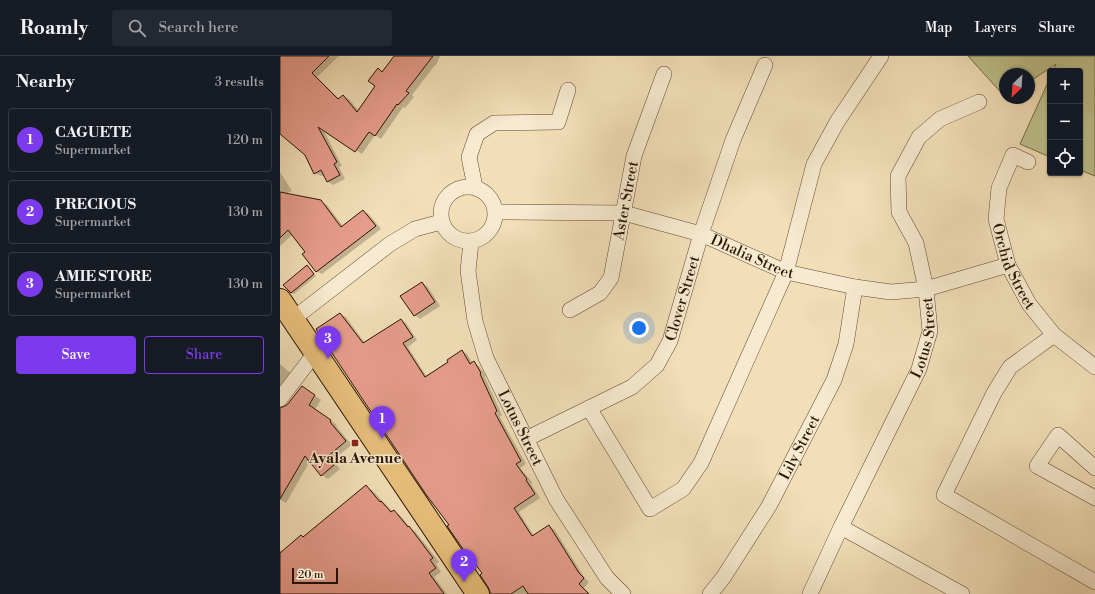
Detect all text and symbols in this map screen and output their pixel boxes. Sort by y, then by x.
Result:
search box [112,10,392,46]
text: Roamly [20,16,88,40]
icon: search [126,17,148,39]
text: Search here [158,18,238,37]
text: Map [925,19,952,37]
text: Layers [974,19,1017,37]
text: Share [1039,19,1075,37]
north arrow [999,68,1035,104]
map controls [1047,68,1083,176]
button: + [1047,68,1083,104]
text: Nearby [16,71,75,93]
text: 3 results [215,74,264,90]
button: − [1047,104,1083,140]
text: CAGUETE [55,123,131,142]
text: 1 [27,132,33,148]
text: 120 m [227,132,263,148]
button: locate [1047,140,1083,176]
text: Supermarket [55,142,131,158]
street label: Aster Street [609,159,643,243]
text: PRECIOUS [55,195,136,214]
text: 2 [26,204,34,220]
text: 130 m [228,204,263,220]
text: Supermarket [55,214,131,230]
street label: Orchid Street [988,221,1040,314]
street label: Dhalia Street [708,230,796,283]
street label: Clover Street [661,253,704,343]
text: AMIE STORE [55,267,152,286]
text: 3 [26,276,34,292]
text: 130 m [228,276,263,292]
text: Supermarket [55,286,131,302]
street label: Lotus Street [906,296,940,382]
your location [629,318,649,338]
pin: 3 [315,326,341,359]
button: Save [16,336,136,374]
button: Share [144,336,264,374]
street label: Lotus Street [494,386,548,469]
pin: 1 [369,406,395,439]
street label: Lily Street [775,411,824,483]
marker: Ayala Avenue [350,438,360,448]
place label: Ayala Avenue [308,449,401,468]
pin: 2 [451,549,477,582]
scale bar [292,566,338,585]
text: 20 m [298,568,323,582]

